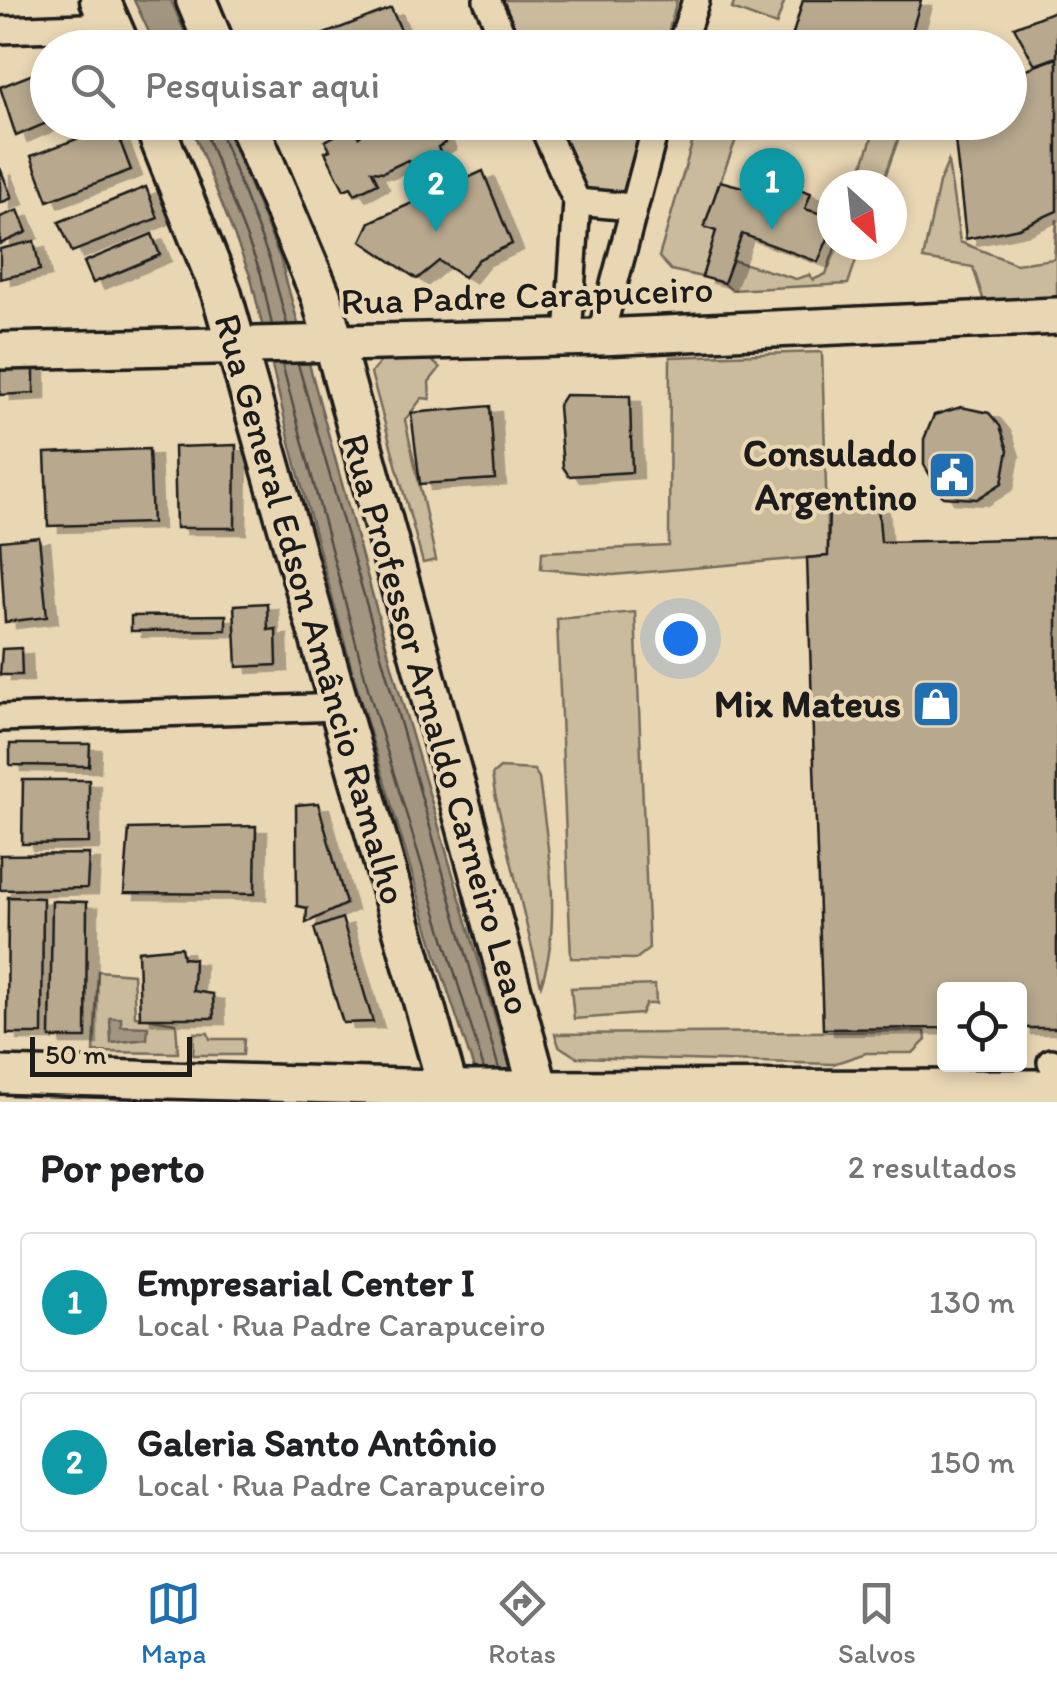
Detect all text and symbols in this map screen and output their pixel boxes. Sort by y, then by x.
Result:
search box [30,30,1027,140]
icon: search [65,58,120,113]
text: Pesquisar aqui [145,62,380,108]
pin: 1 [740,148,804,230]
pin: 2 [404,150,468,232]
north arrow [817,170,907,260]
street label: Rua Padre Carapuceiro [340,266,714,324]
street label: Rua General Edson Amâncio Ramalho [204,308,418,910]
street label: Rua Professor Arnaldo Carneiro Leao [332,428,542,1020]
place label: Consulado Argentino [743,430,917,520]
public building icon: Consulado Argentino [926,449,978,501]
your location [655,613,706,664]
shop icon: Mix Mateus [910,678,962,730]
place label: Mix Mateus [714,681,901,727]
map controls [937,982,1027,1072]
button: locate [937,982,1027,1072]
scale bar [30,1032,192,1076]
text: 50 m [45,1037,107,1071]
text: Por perto [40,1142,205,1193]
text: 2 resultados [848,1148,1017,1186]
text: Empresarial Center I [137,1260,475,1306]
text: 1 [67,1283,82,1321]
text: 130 m [929,1283,1015,1321]
text: Local · Rua Padre Carapuceiro [137,1306,546,1344]
text: Galeria Santo Antônio [137,1420,497,1466]
text: 2 [66,1443,83,1481]
text: 150 m [930,1443,1015,1481]
text: Local · Rua Padre Carapuceiro [137,1466,546,1504]
tab: Mapa [141,1576,206,1670]
tab: Rotas [488,1576,556,1670]
tab: Salvos [838,1576,916,1670]

